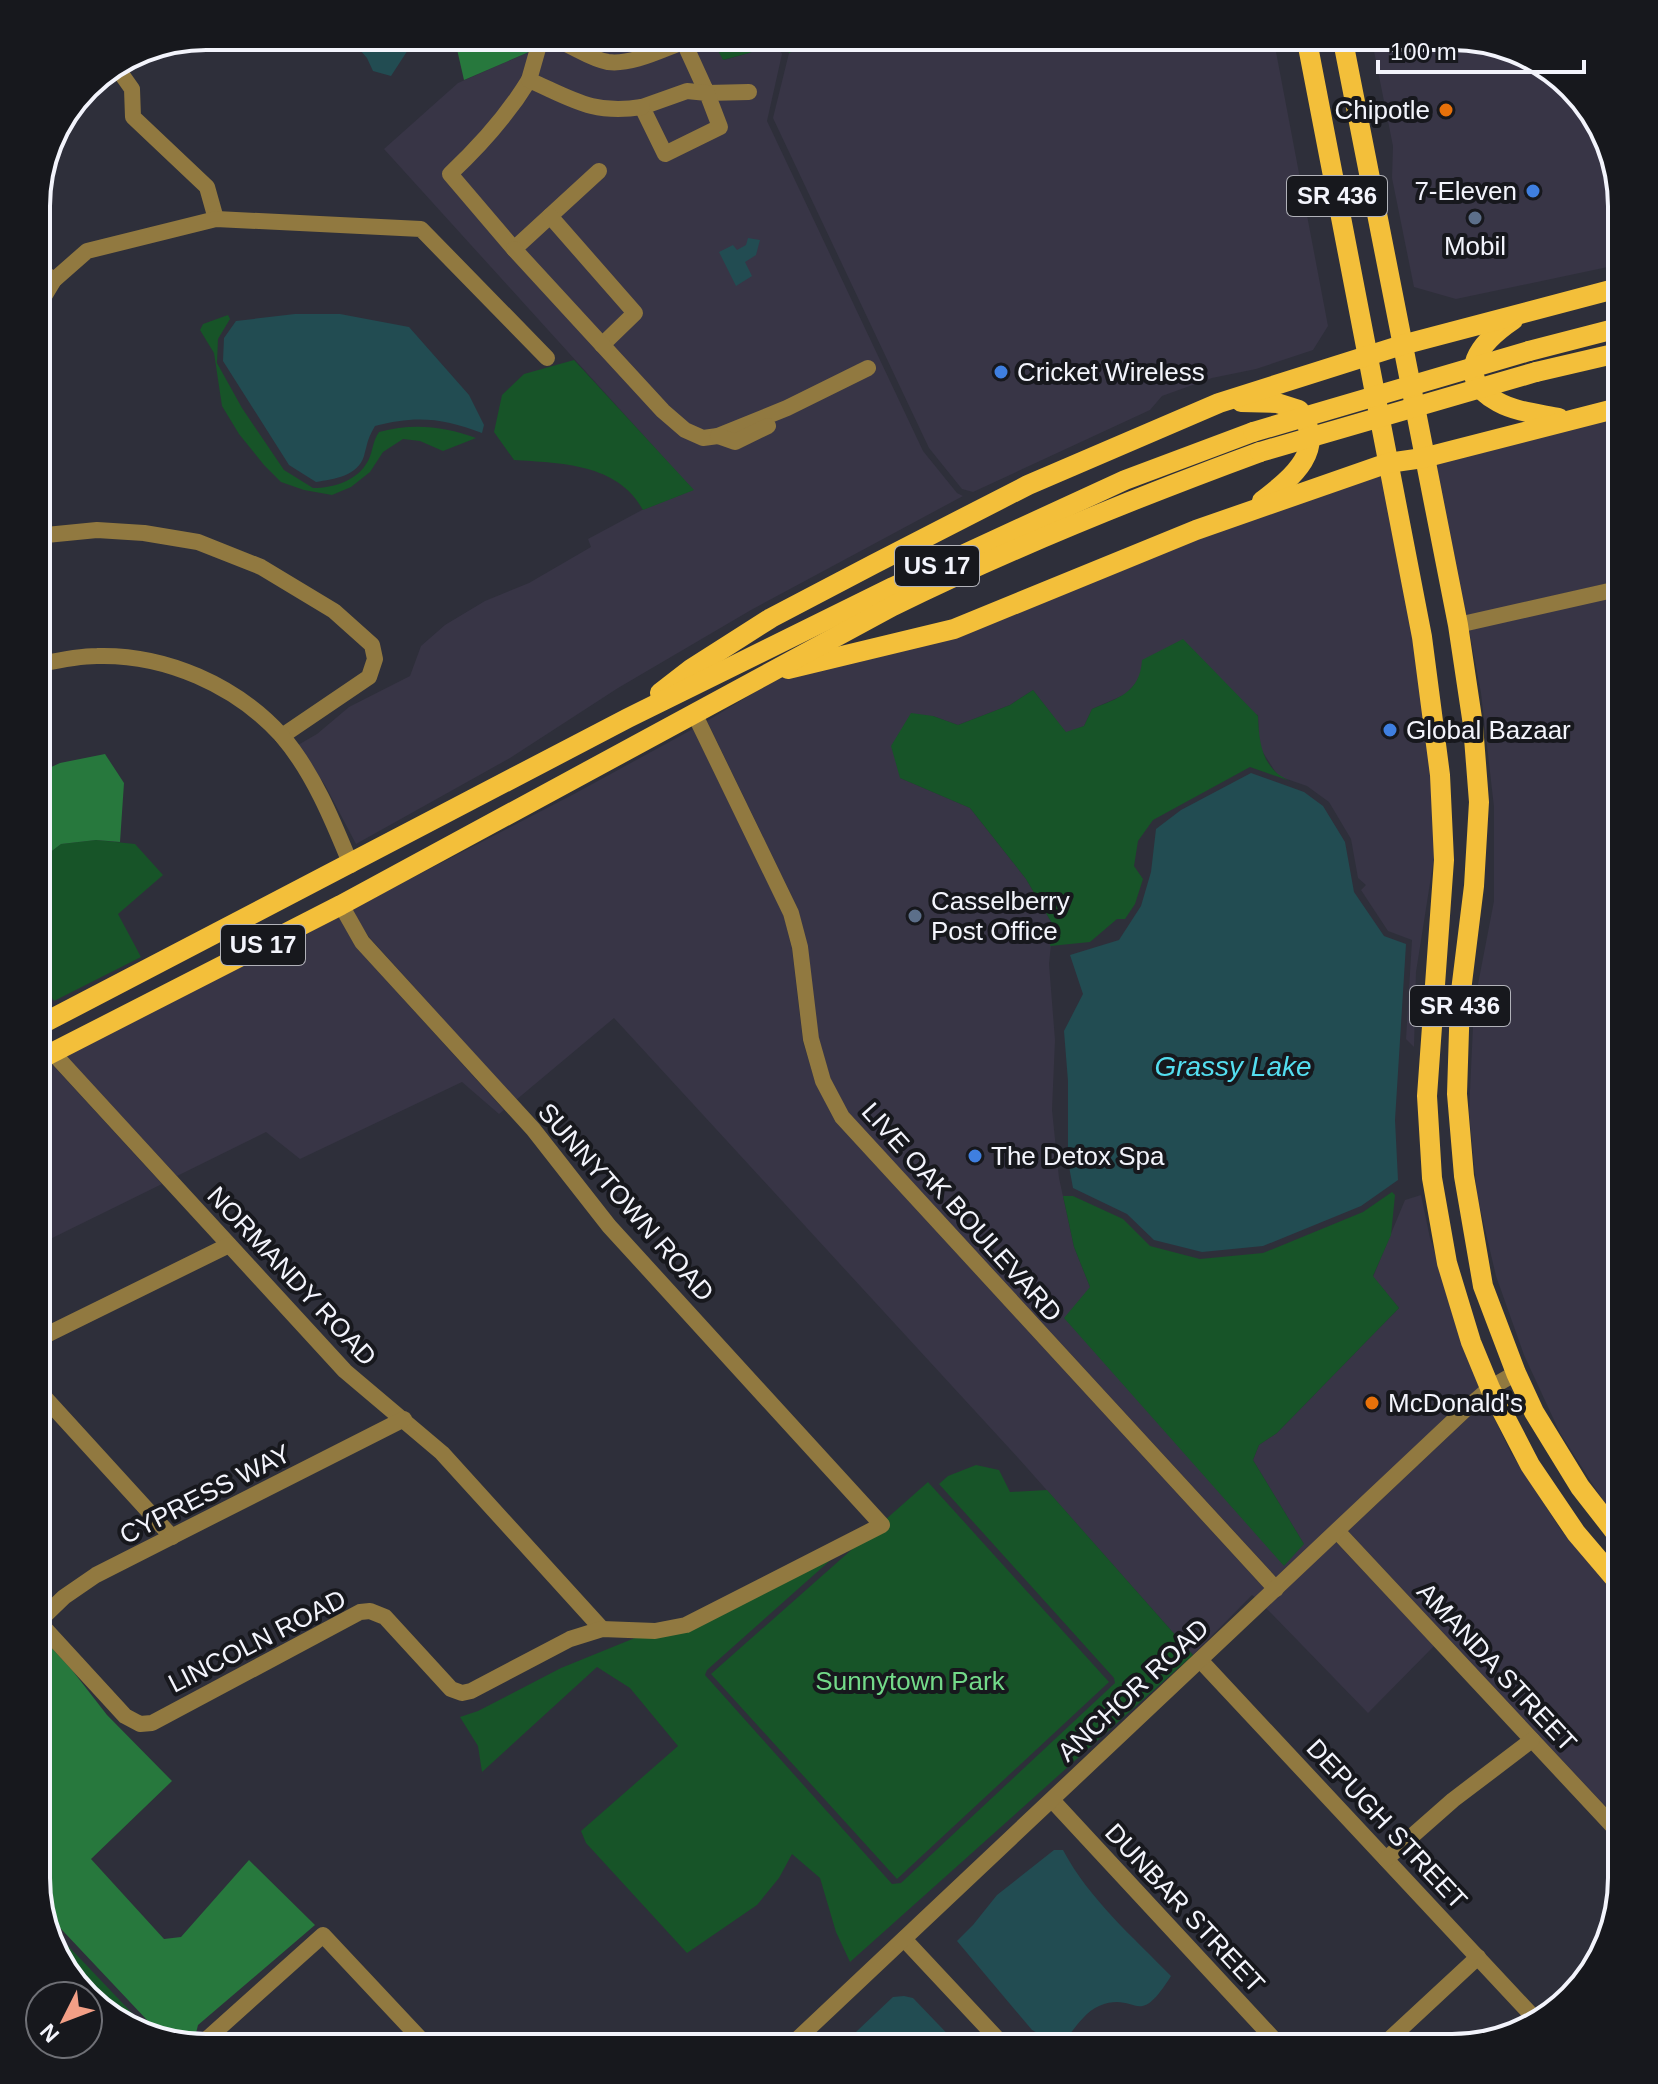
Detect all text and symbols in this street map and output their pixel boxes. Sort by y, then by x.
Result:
scale bar [1378,24,1584,74]
text: 100 m [1390,38,1457,65]
place label: Chipotle [1335,95,1430,125]
marker: Chipotle [1437,101,1455,119]
road number: SR 436 [1287,176,1387,216]
place label: 7-Eleven [1414,176,1517,206]
marker: 7-Eleven [1524,182,1542,200]
marker: Mobil [1466,209,1484,227]
place label: Mobil [1444,231,1506,261]
place label: Cricket Wireless [1017,357,1205,387]
marker: Cricket Wireless [992,363,1010,381]
road number: US 17 [895,546,979,586]
place label: Global Bazaar [1406,715,1571,745]
marker: Global Bazaar [1381,721,1399,739]
place label: Casselberry Post Office [931,886,1070,946]
marker: Casselberry Post Office [906,907,924,925]
road number: US 17 [221,925,305,965]
road number: SR 436 [1410,986,1510,1026]
water label: Grassy Lake [1154,1051,1312,1082]
street label: LIVE OAK BOULEVARD [856,1096,1068,1328]
street label: SUNNYTOWN ROAD [532,1097,720,1307]
place label: The Detox Spa [991,1141,1165,1171]
marker: The Detox Spa [966,1147,984,1165]
street label: NORMANDY ROAD [201,1180,383,1372]
place label: McDonald's [1388,1388,1523,1418]
marker: McDonald's [1363,1394,1381,1412]
street label: CYPRESS WAY [115,1438,295,1550]
street label: AMANDA STREET [1411,1576,1583,1758]
street label: LINCOLN ROAD [163,1583,351,1699]
street label: ANCHOR ROAD [1051,1613,1215,1767]
park label: Sunnytown Park [815,1666,1006,1696]
street label: DEPUGH STREET [1301,1733,1473,1915]
street label: DUNBAR STREET [1099,1817,1271,1999]
north arrow [24,1980,104,2060]
text: N [35,2019,64,2047]

